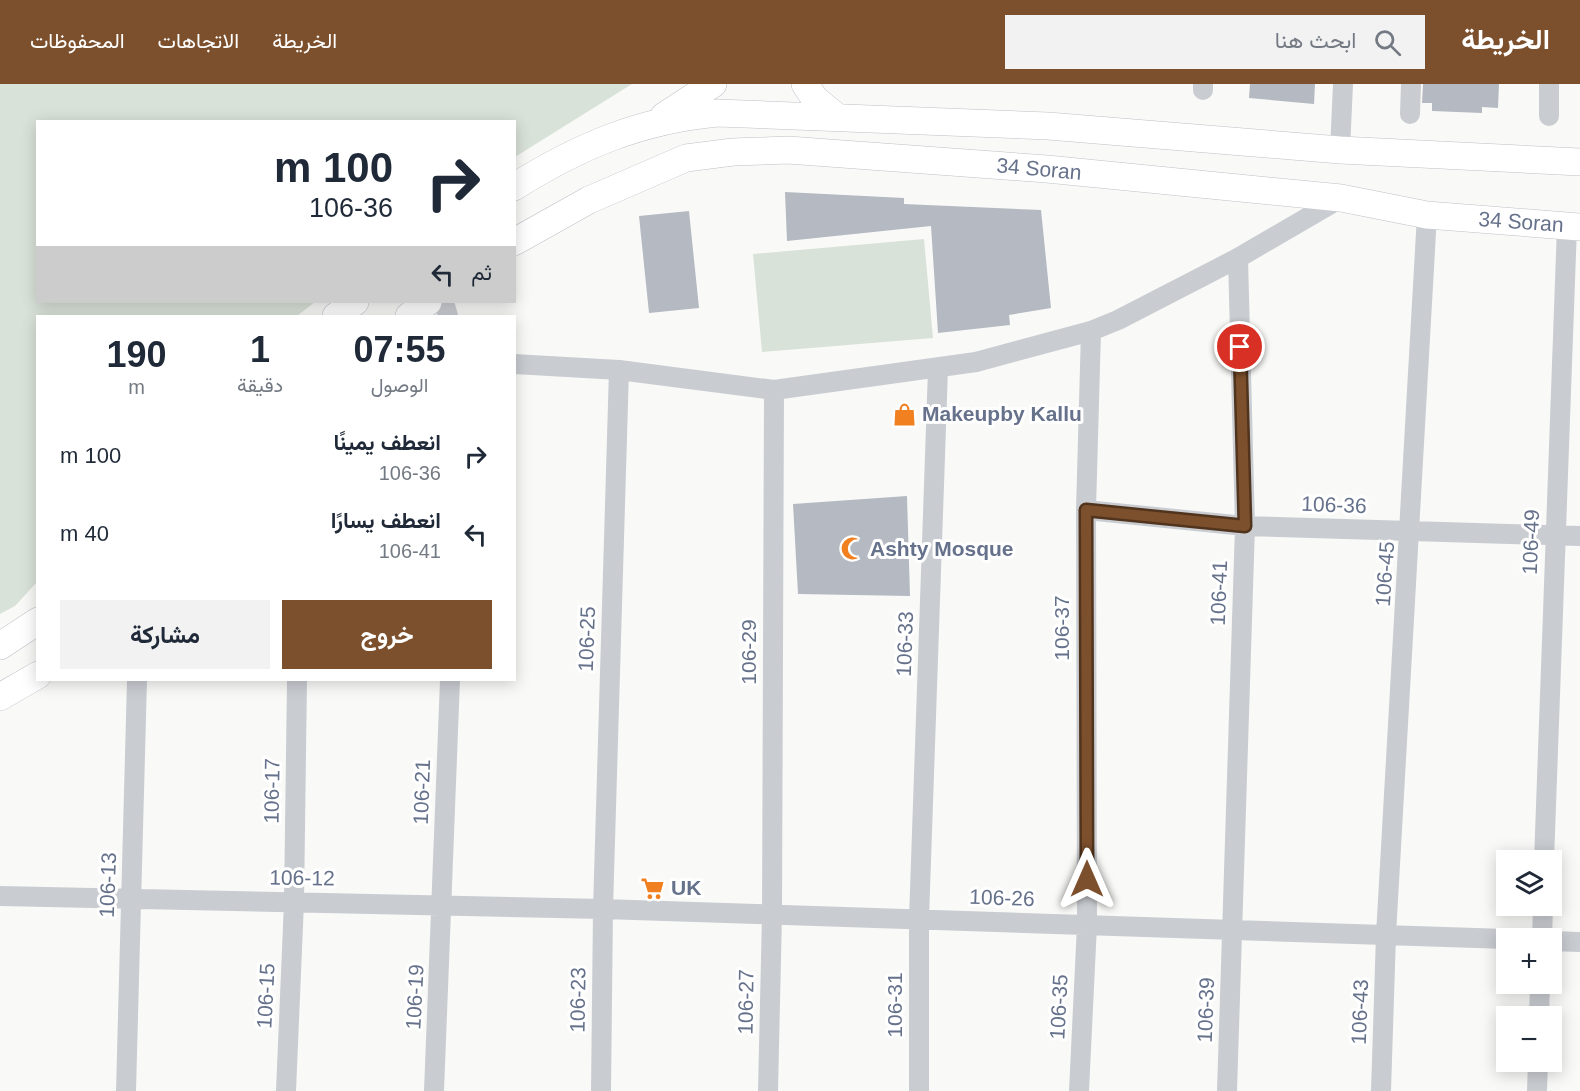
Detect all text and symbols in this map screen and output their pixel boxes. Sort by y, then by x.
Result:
search box [1005,15,1425,69]
text: الخريطة [1461,24,1550,55]
icon: search [1371,26,1404,59]
text: ابحث هنا [1275,28,1356,53]
text: المحفوظات [30,29,125,52]
text: الاتجاهات [158,29,239,52]
text: الخريطة [272,29,337,52]
text: 100 m [274,144,393,191]
icon: right [414,144,492,222]
street label: 34 Soran [996,153,1083,184]
text: 106-36 [309,193,393,223]
street label: 34 Soran [1478,207,1564,236]
icon: left [426,258,459,291]
text: ثم [471,260,492,285]
pin [1214,321,1265,372]
text: 1 [250,329,270,370]
text: 07:55 [354,329,446,370]
icon: arrive [1223,330,1256,363]
text: 190 [106,334,167,375]
text: دقيقة [237,374,283,396]
text: الوصول [371,374,428,396]
text: m [128,376,145,398]
shop icon: Makeupby Kallu [891,401,917,427]
place label: Makeupby Kallu [922,402,1082,425]
text: انعطف يمينًا [333,430,441,455]
icon: right [459,440,492,473]
text: 100 m [60,443,121,468]
text: 106-36 [379,462,441,484]
street label: 106-36 [1301,492,1367,517]
text: انعطف يسارًا [331,508,441,533]
street label: 106-49 [1518,509,1543,575]
icon: left [459,518,492,551]
text: 40 m [60,521,109,546]
mosque icon: Ashty Mosque [839,536,865,562]
place label: Ashty Mosque [870,537,1014,560]
text: 106-41 [379,540,441,562]
street label: 106-45 [1371,541,1398,607]
street label: 106-41 [1206,560,1231,626]
street label: 106-37 [1050,595,1073,661]
button: مشاركة [60,600,270,669]
button: خروج [282,600,492,669]
street label: 106-25 [574,606,599,672]
street label: 106-33 [892,611,917,677]
street label: 106-29 [737,619,760,685]
street label: 106-17 [259,758,284,824]
street label: 106-21 [409,759,434,825]
position arrow [1055,847,1119,911]
map controls [1496,850,1562,1072]
button: layers [1496,850,1562,916]
street label: 106-13 [95,852,120,918]
street label: 106-12 [269,865,335,890]
supermarket icon: UK [640,875,666,901]
place label: UK [671,876,701,899]
street label: 106-26 [969,885,1035,910]
button: + [1496,928,1562,994]
street label: 106-15 [252,963,279,1029]
street label: 106-19 [401,964,428,1030]
street label: 106-23 [565,967,590,1033]
street label: 106-27 [733,969,758,1035]
street label: 106-31 [883,972,906,1038]
street label: 106-35 [1045,974,1072,1040]
street label: 106-39 [1193,977,1218,1043]
street label: 106-43 [1347,979,1372,1045]
button: − [1496,1006,1562,1072]

